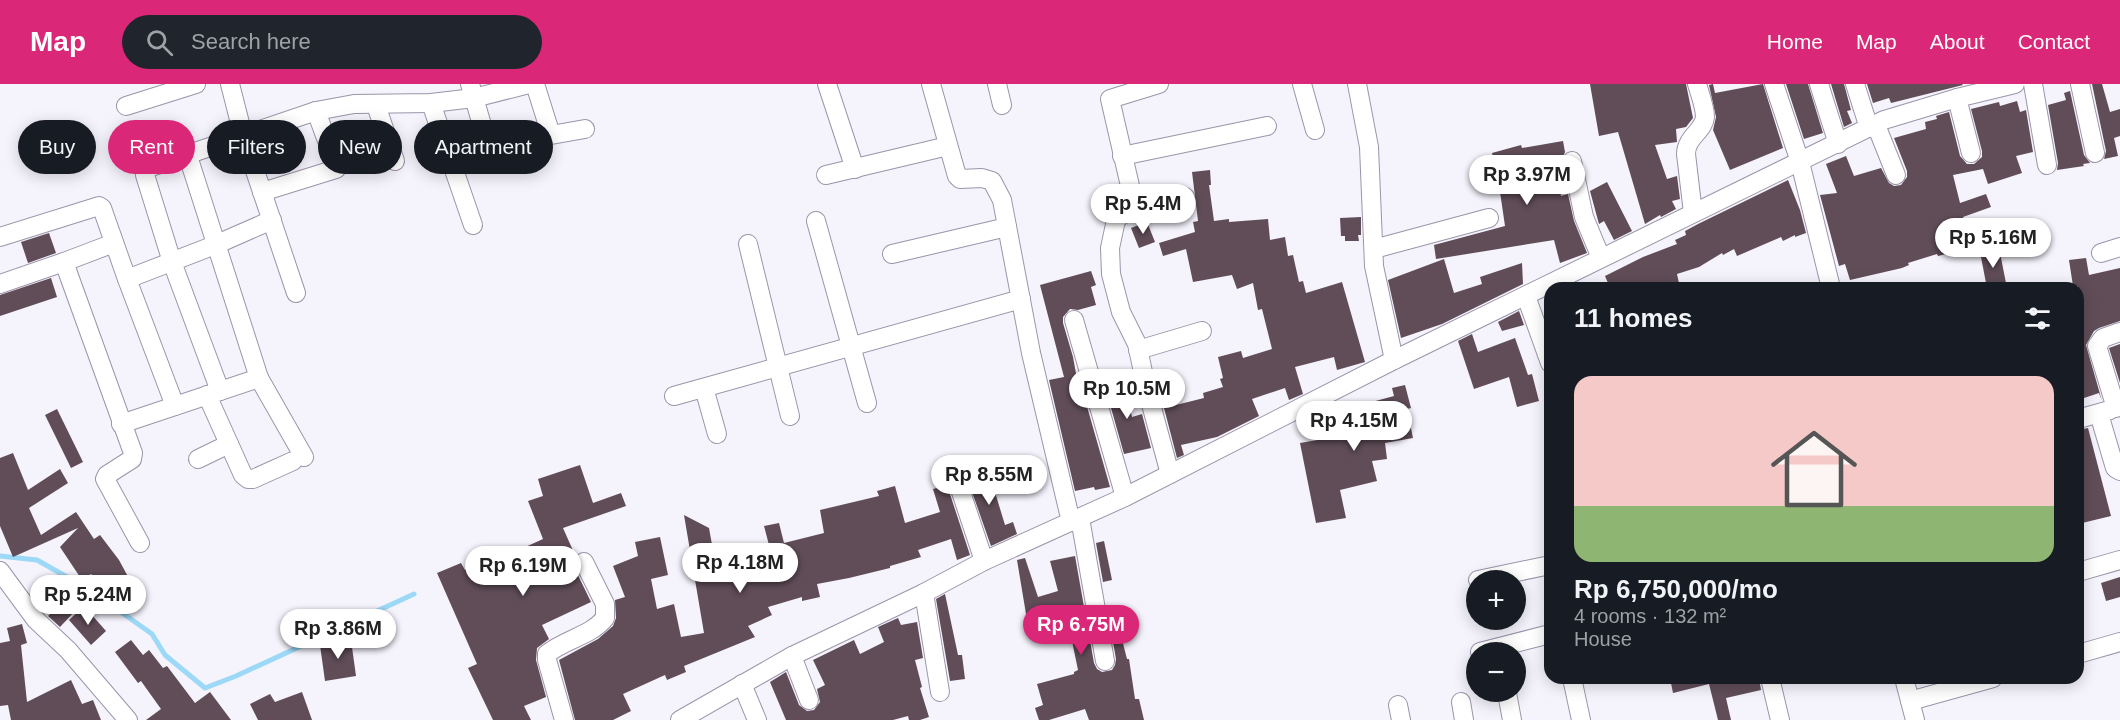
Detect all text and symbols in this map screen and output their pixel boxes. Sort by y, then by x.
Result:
search box [122,15,542,69]
text: Map [30,26,86,57]
icon: search [143,26,176,59]
text: Search here [191,29,311,54]
text: Home [1767,30,1823,53]
text: Map [1856,30,1897,53]
text: About [1930,30,1985,53]
text: Contact [2018,30,2090,53]
chip: Buy [18,120,96,174]
chip: Rent [108,120,195,174]
chip: Filters [207,120,306,174]
chip: New [318,120,402,174]
chip: Apartment [414,120,553,174]
pin: Rp 3.97M [1465,155,1589,206]
text: Rp 3.97M [1483,163,1571,185]
pin: Rp 5.4M [1088,184,1198,235]
text: Rp 5.4M [1105,192,1181,214]
pin: Rp 5.16M [1931,218,2055,269]
text: Rp 5.16M [1949,226,2037,248]
icon: filters [2021,302,2054,335]
text: 11 homes [1574,303,1693,333]
pin: Rp 10.5M [1065,369,1189,420]
text: Rp 10.5M [1083,377,1171,399]
pin: Rp 4.15M [1292,401,1416,452]
text: Rp 4.15M [1310,409,1398,431]
icon: home [1760,415,1868,523]
pin: Rp 8.55M [927,455,1051,506]
text: Rp 8.55M [945,463,1033,485]
pin: Rp 4.18M [678,543,802,594]
pin: Rp 6.19M [461,546,585,597]
text: Rp 4.18M [696,551,784,573]
text: Rp 6.19M [479,554,567,576]
map controls [1466,570,1526,702]
button: + [1466,570,1526,630]
text: Rp 6,750,000/mo [1574,574,1778,604]
pin: Rp 5.24M [26,575,150,626]
text: Rp 5.24M [44,583,132,605]
pin: Rp 6.75M [1019,605,1143,656]
text: 4 rooms · 132 m² [1574,605,1726,627]
pin: Rp 3.86M [276,609,400,660]
text: Rp 6.75M [1037,613,1125,635]
text: Rp 3.86M [294,617,382,639]
text: House [1574,628,1632,650]
button: − [1466,642,1526,702]

